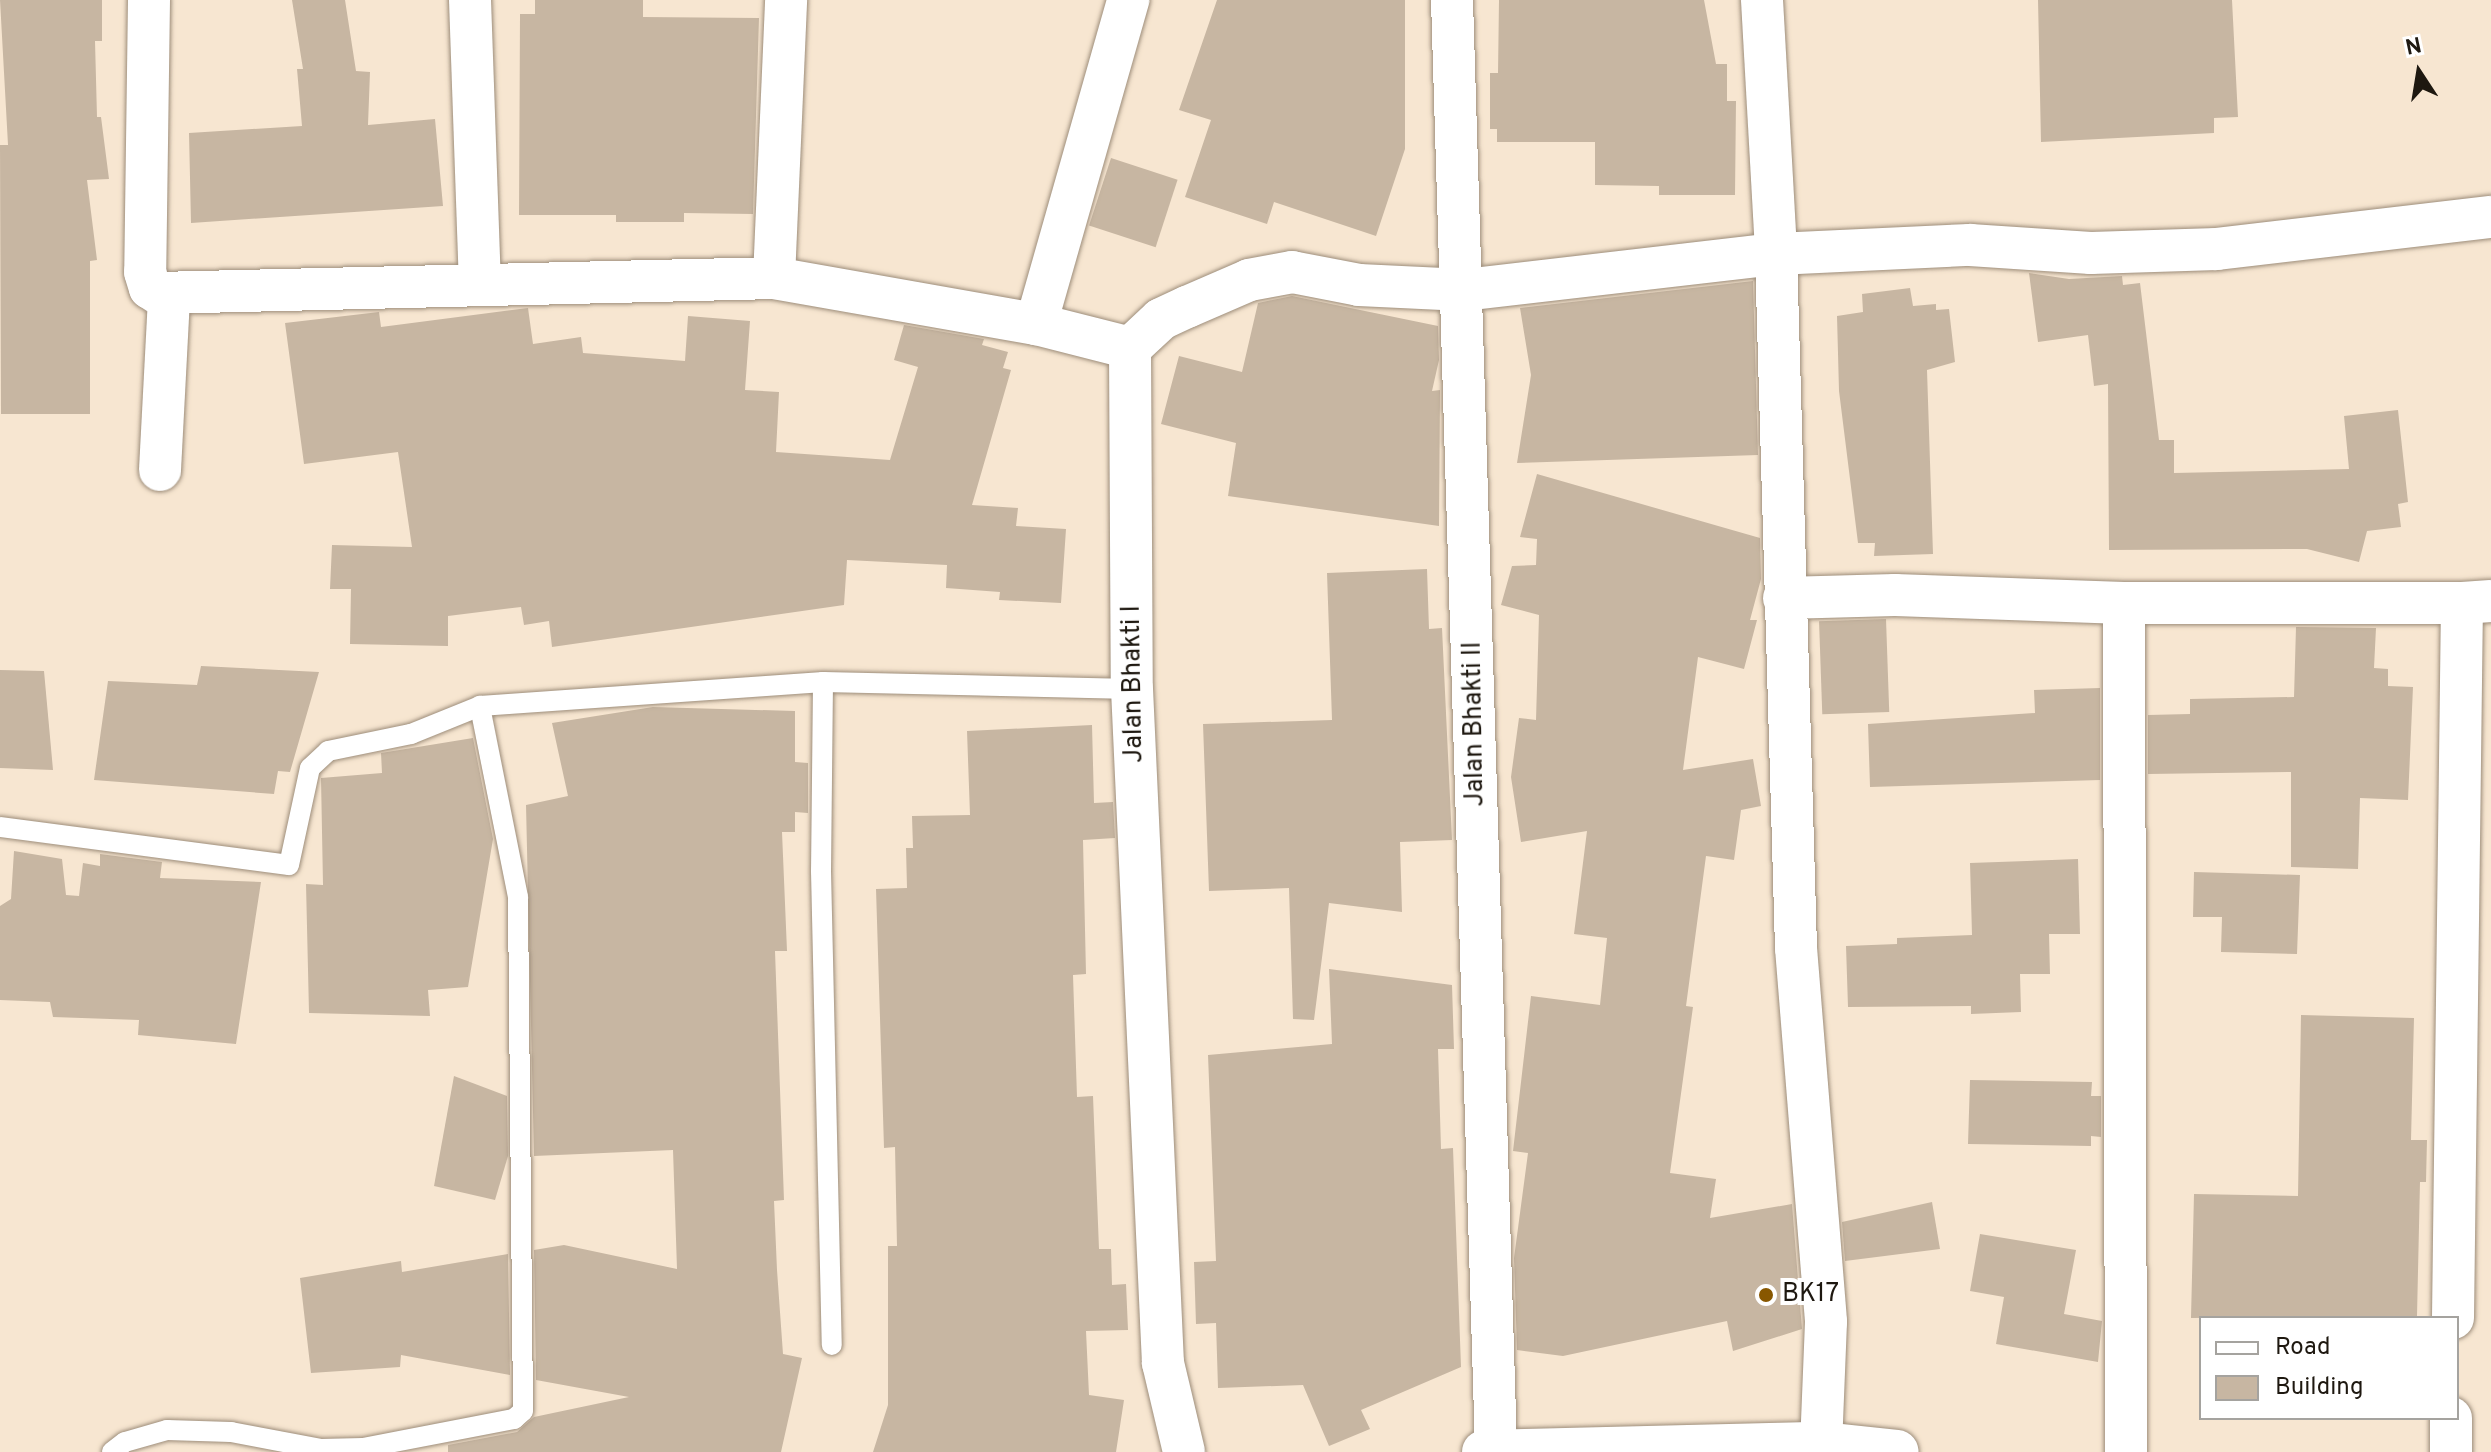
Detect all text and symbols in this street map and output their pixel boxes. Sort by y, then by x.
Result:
north arrow [2379,32,2459,112]
text: N [2403,33,2424,63]
street label: Jalan Bhakti I [1117,605,1151,763]
street label: Jalan Bhakti II [1458,641,1492,807]
place label: BK17 [1782,1279,1839,1311]
marker: BK17 [1757,1286,1775,1304]
legend [2199,1316,2459,1420]
text: Road [2275,1333,2331,1363]
text: Building [2275,1373,2364,1403]

